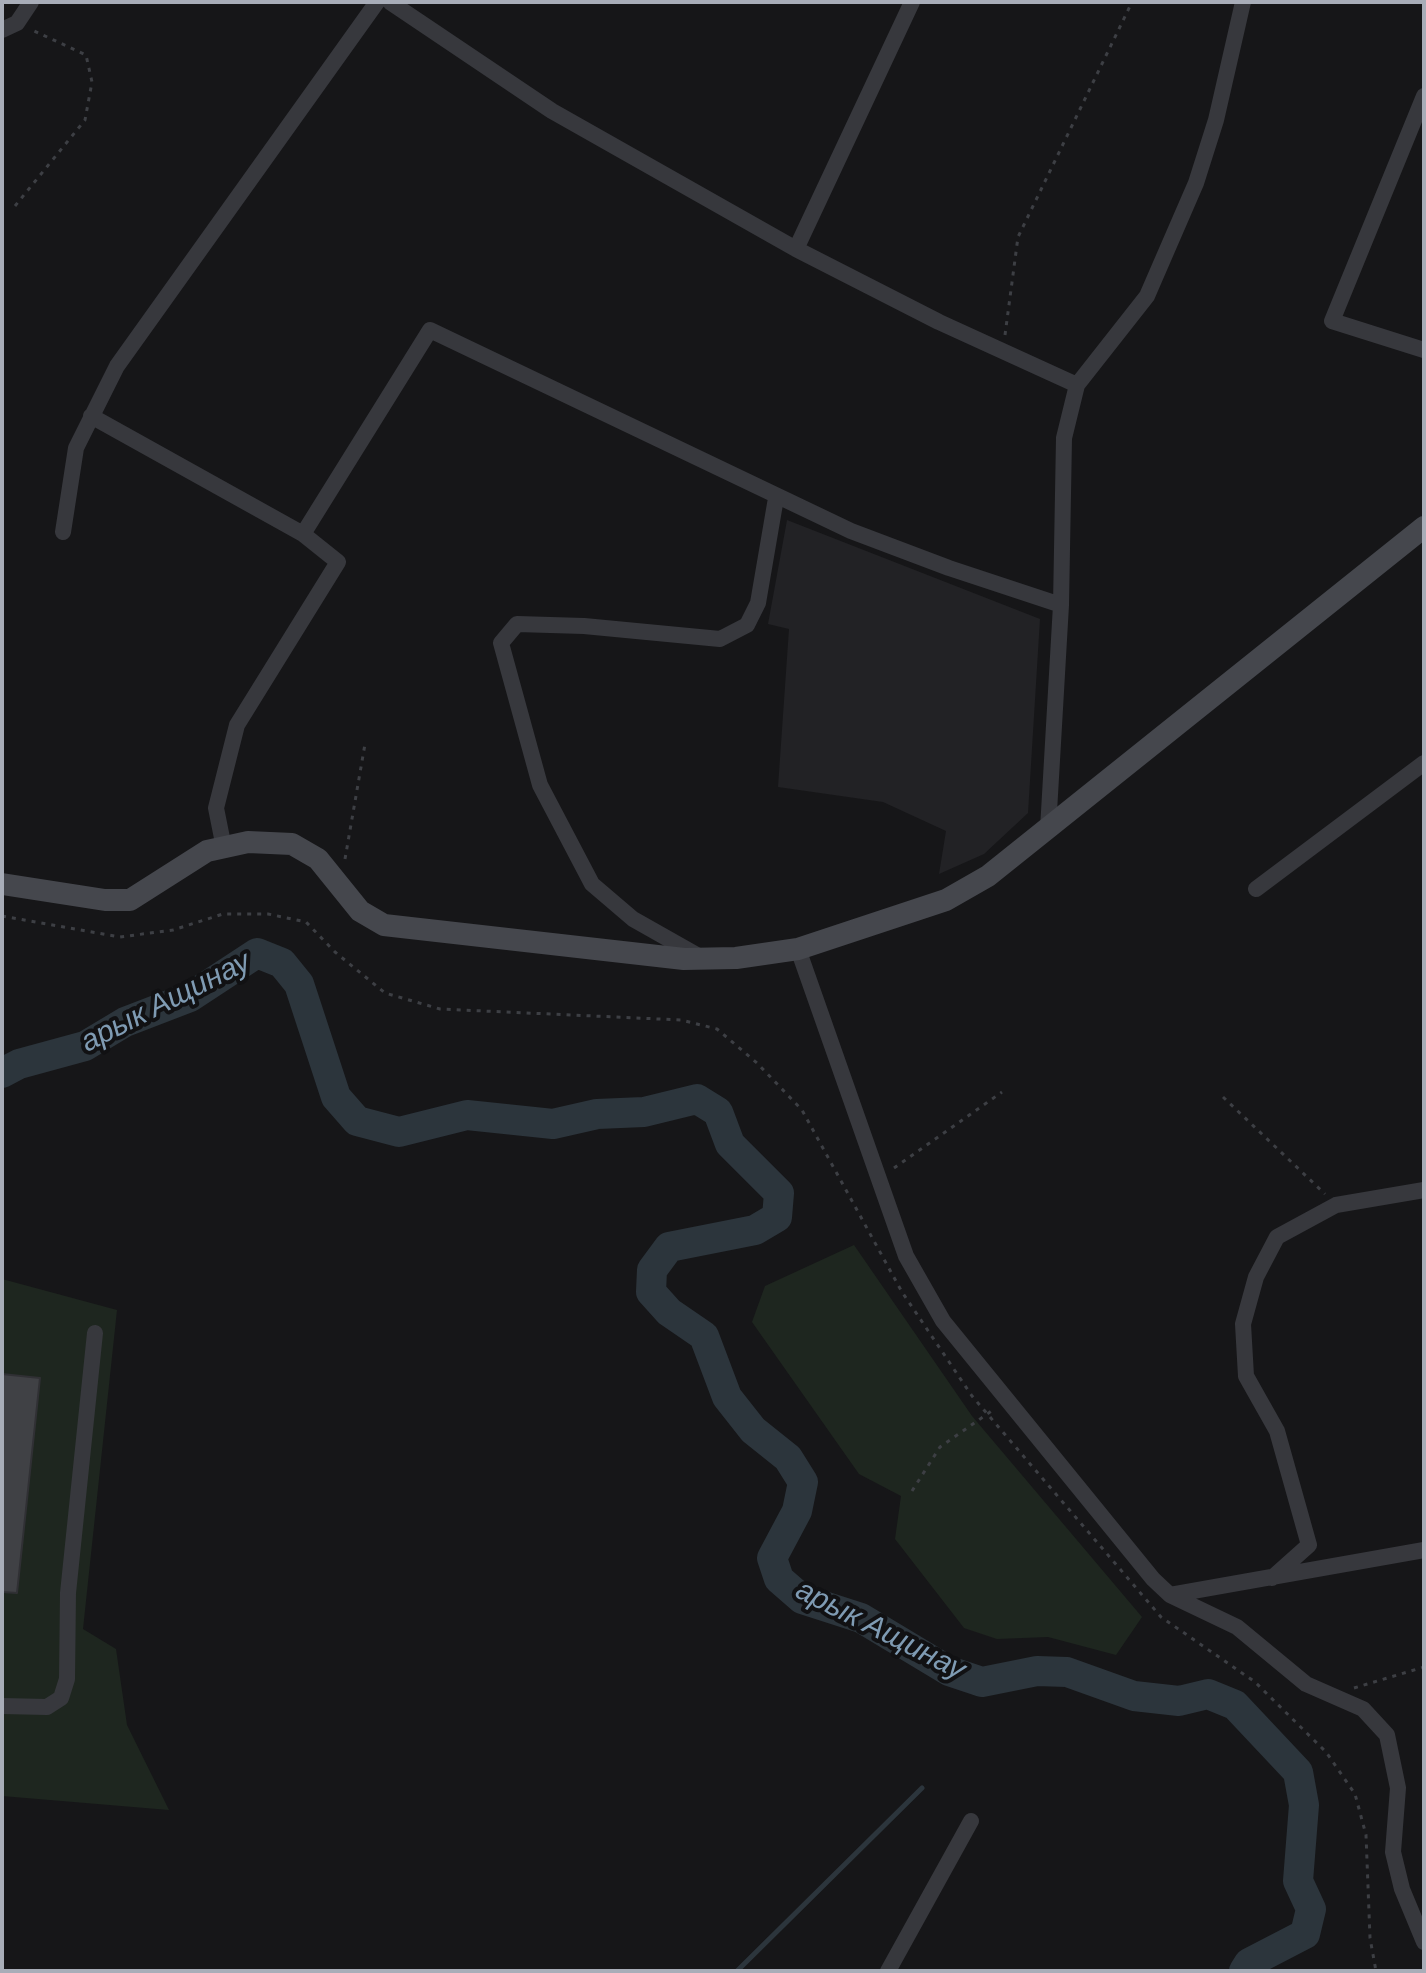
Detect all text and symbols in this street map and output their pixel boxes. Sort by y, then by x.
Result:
water label: арык Ащинау [75,945,257,1061]
water label: арык Ащинау [789,1573,971,1689]

